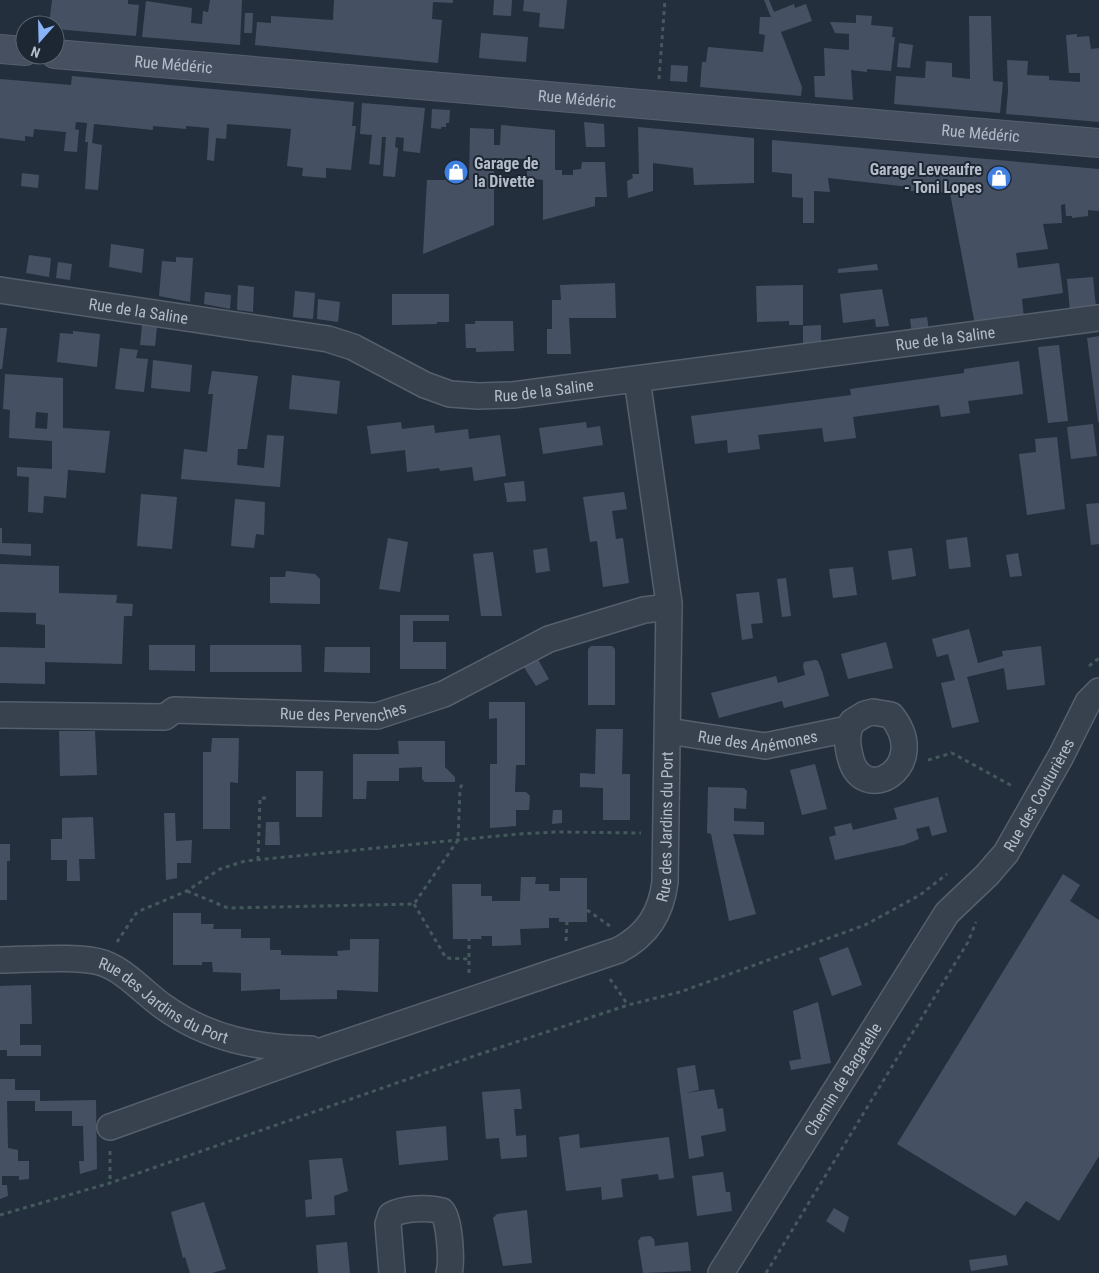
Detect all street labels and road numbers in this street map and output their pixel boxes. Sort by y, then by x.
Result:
street label: Rue Médéric [134,52,213,77]
street label: Rue Médéric [537,86,617,112]
street label: Rue Médéric [941,121,1020,146]
street label: Rue de la Saline [87,294,189,328]
street label: Rue de la Saline [895,323,996,355]
street label: Rue de la Saline [494,376,595,406]
street label: Rue des Pervenches [280,698,409,726]
street label: Rue des Anémones [697,726,819,756]
street label: Rue des Couturières [1000,735,1078,855]
street label: Rue des Jardins du Port [652,751,677,904]
street label: Rue des Jardins du Port [96,953,231,1048]
street label: Chemin de Bagatelle [801,1019,886,1139]

